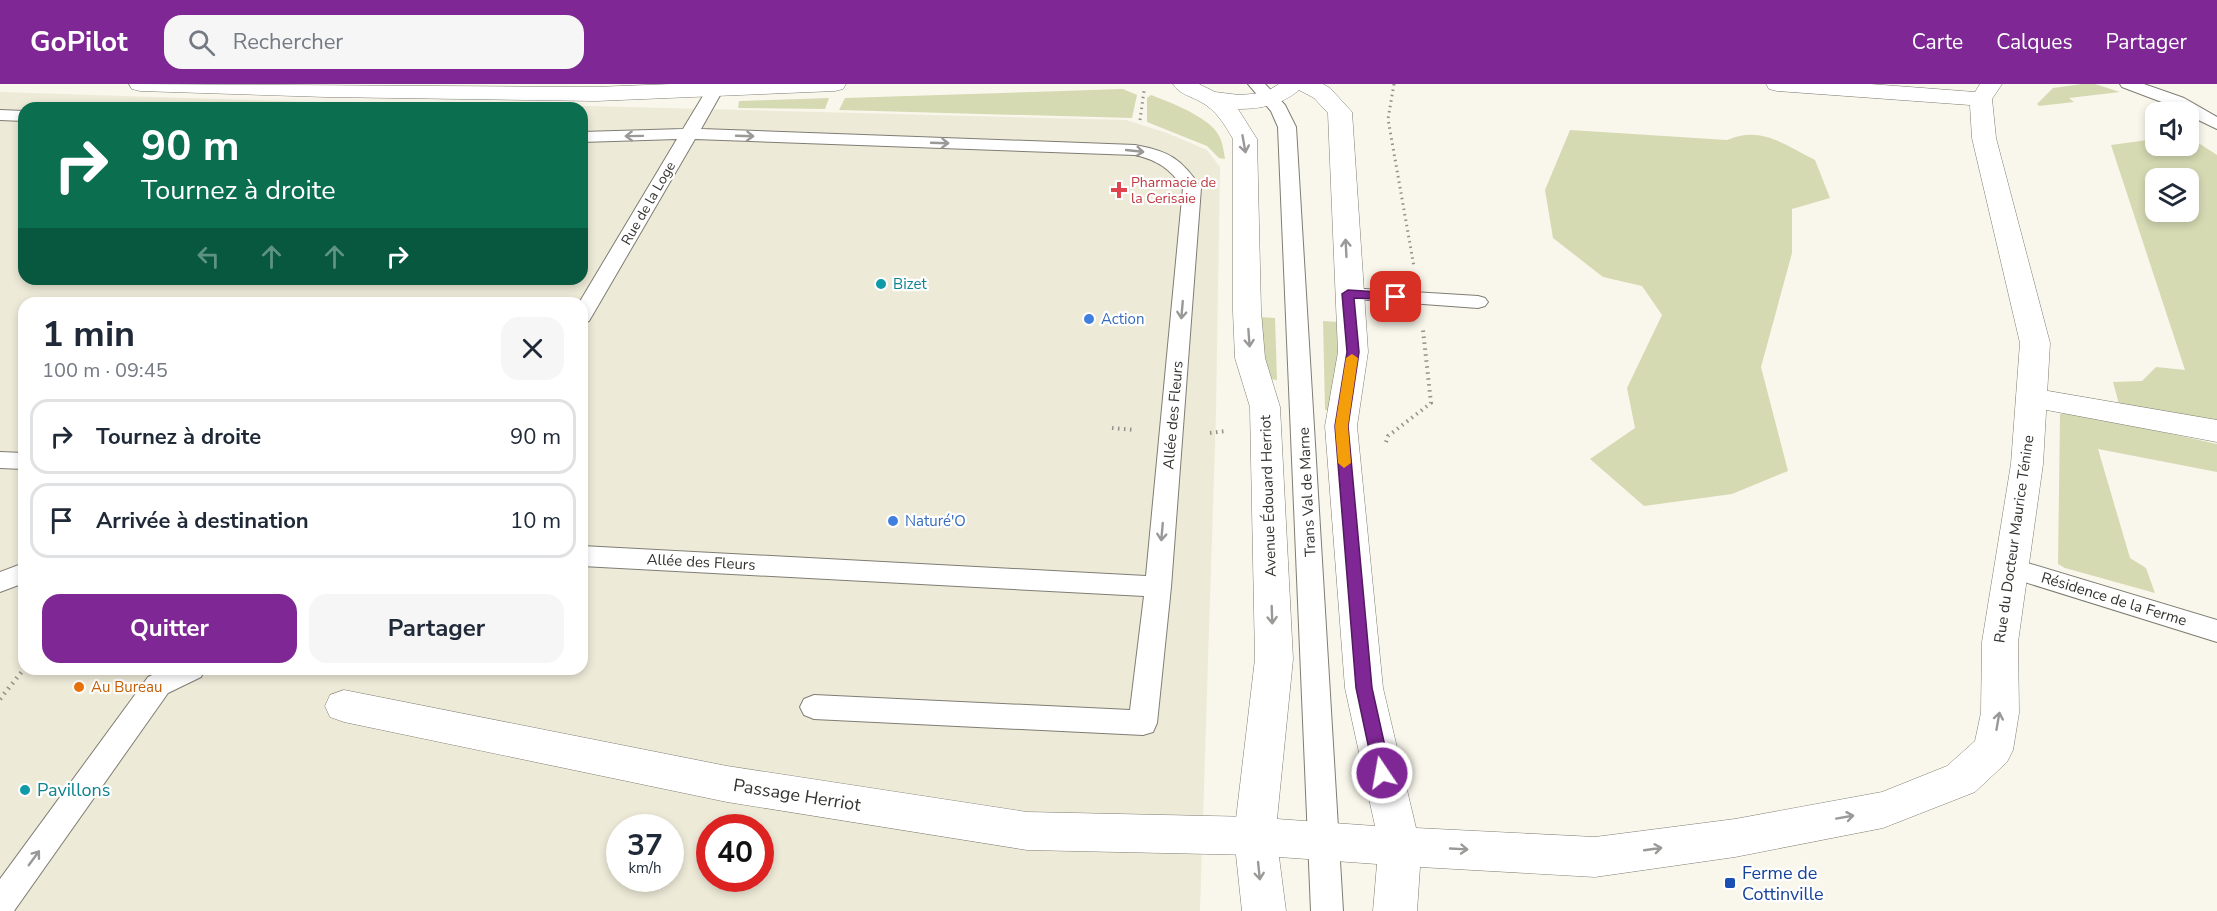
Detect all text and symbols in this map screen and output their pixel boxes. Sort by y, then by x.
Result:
search box [164,15,584,69]
text: GoPilot [30,23,128,61]
icon: search [185,26,218,59]
text: Rechercher [233,27,343,57]
text: Carte [1912,28,1963,56]
text: Calques [1996,28,2073,56]
text: Partager [2106,28,2187,56]
map controls [2145,102,2199,222]
button: sound [2145,102,2199,156]
text: 90 m [141,118,240,175]
icon: right [42,126,120,204]
one-way arrow [625,130,645,142]
one-way arrow [735,130,755,142]
one-way arrow [1238,134,1249,153]
one-way arrow [930,137,950,148]
one-way arrow [1125,146,1144,157]
street label: Rue de la Loge [617,158,680,249]
button: layers [2145,168,2199,222]
text: Tournez à droite [141,172,336,209]
place label: Pharmacie de la Cerisaie [1131,173,1216,208]
marker: Pharmacie de la Cerisaie [1112,183,1126,197]
one-way arrow [1341,238,1352,258]
icon: left [192,240,225,273]
icon: ahead [255,240,288,273]
icon: ahead [318,240,351,273]
icon: right [381,240,414,273]
pin [1370,271,1421,322]
place label: Bizet [893,274,927,294]
marker: Bizet [874,277,888,291]
icon: arrive [1379,280,1412,313]
one-way arrow [1176,300,1187,320]
place label: Action [1101,309,1144,329]
text: 1 min [42,310,135,359]
marker: Action [1082,312,1096,326]
button: close [501,317,564,380]
one-way arrow [1243,328,1254,348]
text: 100 m · 09:45 [42,357,168,384]
street label: Allée des Fleurs [1158,360,1188,470]
street label: Avenue Édouard Herriot [1255,414,1281,577]
icon: right [45,420,78,453]
text: Tournez à droite [96,422,261,452]
text: 90 m [510,422,561,452]
street label: Trans Val de Marne [1294,427,1320,557]
street label: Rue du Docteur Maurice Ténine [1990,434,2038,644]
icon: arrive [45,504,78,537]
text: Arrivée à destination [96,506,309,536]
text: 10 m [510,506,561,536]
place label: Naturé'O [905,511,966,531]
marker: Naturé'O [886,514,900,528]
one-way arrow [1156,522,1167,542]
street label: Allée des Fleurs [646,549,756,575]
street label: Résidence de la Ferme [2039,567,2189,631]
button: Quitter [42,594,297,663]
button: Partager [309,594,564,663]
one-way arrow [1267,604,1278,624]
place label: Au Bureau [91,677,162,697]
marker: Au Bureau [72,680,86,694]
one-way arrow [1993,712,2004,731]
position arrow [1350,741,1414,805]
street label: Passage Herriot [732,773,863,817]
place label: Pavillons [37,778,110,802]
marker: Pavillons [18,783,32,797]
one-way arrow [1835,811,1854,822]
speed limit sign: 40 [696,814,774,892]
text: 37 [627,825,663,866]
one-way arrow [1642,843,1662,854]
one-way arrow [1448,844,1468,855]
one-way arrow [28,850,40,866]
text: km/h [628,858,662,878]
one-way arrow [1254,861,1265,881]
place label: Ferme de Cottinville [1742,861,1824,906]
marker: Ferme de Cottinville [1723,876,1737,890]

